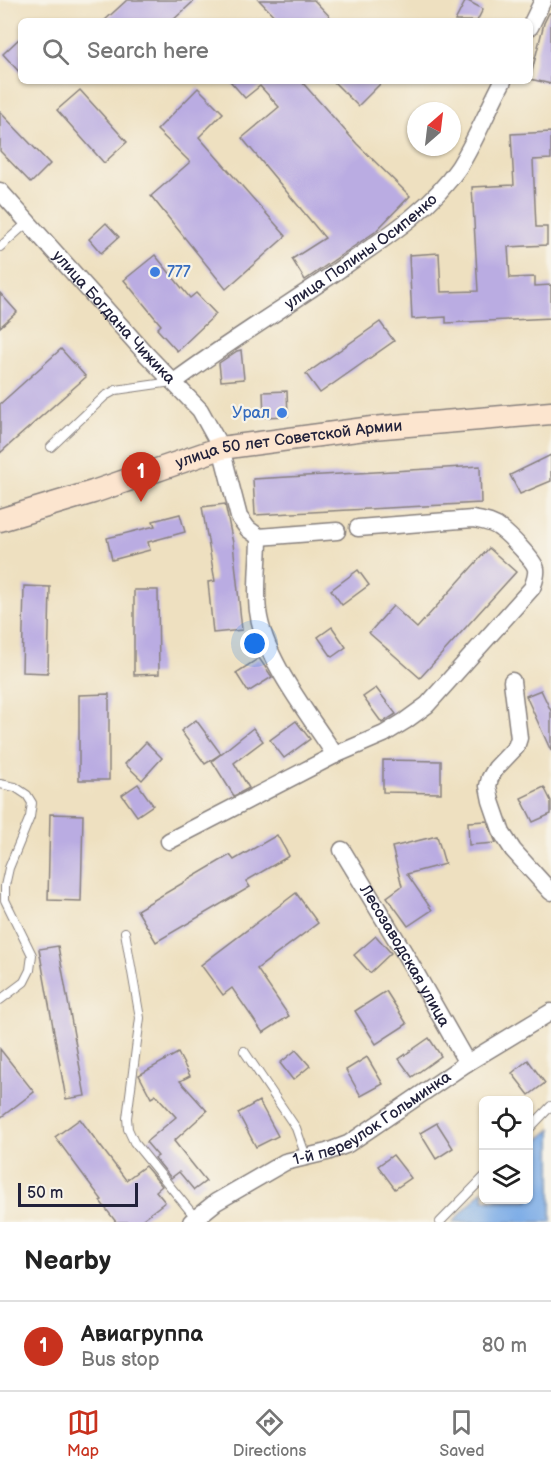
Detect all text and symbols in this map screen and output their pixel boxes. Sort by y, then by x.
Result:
search box [18,18,533,84]
icon: search [39,35,72,68]
text: Search here [87,38,209,65]
north arrow [407,102,461,156]
street label: улица Полины Осипенко [281,190,441,313]
street label: улица Богдана Чижика [48,247,180,388]
place label: 777 [167,263,191,282]
marker: 777 [148,265,162,279]
place label: Урал [232,404,270,423]
marker: Урал [275,406,289,420]
street label: улица 50 лет Советской Армии [173,416,403,472]
pin: 1 [122,452,160,502]
your location [240,629,269,658]
street label: Лесозаводская улица [355,880,454,1031]
street label: 1-й переулок Гольминка [291,1067,455,1169]
map controls [479,1096,533,1204]
button: locate [479,1096,533,1150]
button: layers [479,1150,533,1204]
scale bar [18,1180,138,1208]
text: 50 m [27,1184,63,1203]
text: Nearby [24,1246,111,1277]
text: Авиагруппа [81,1321,203,1348]
text: 1 [39,1334,48,1358]
text: 80 m [482,1334,527,1358]
text: Bus stop [81,1348,160,1372]
tab: Map [67,1406,100,1461]
tab: Directions [233,1406,306,1461]
tab: Saved [439,1406,484,1461]

